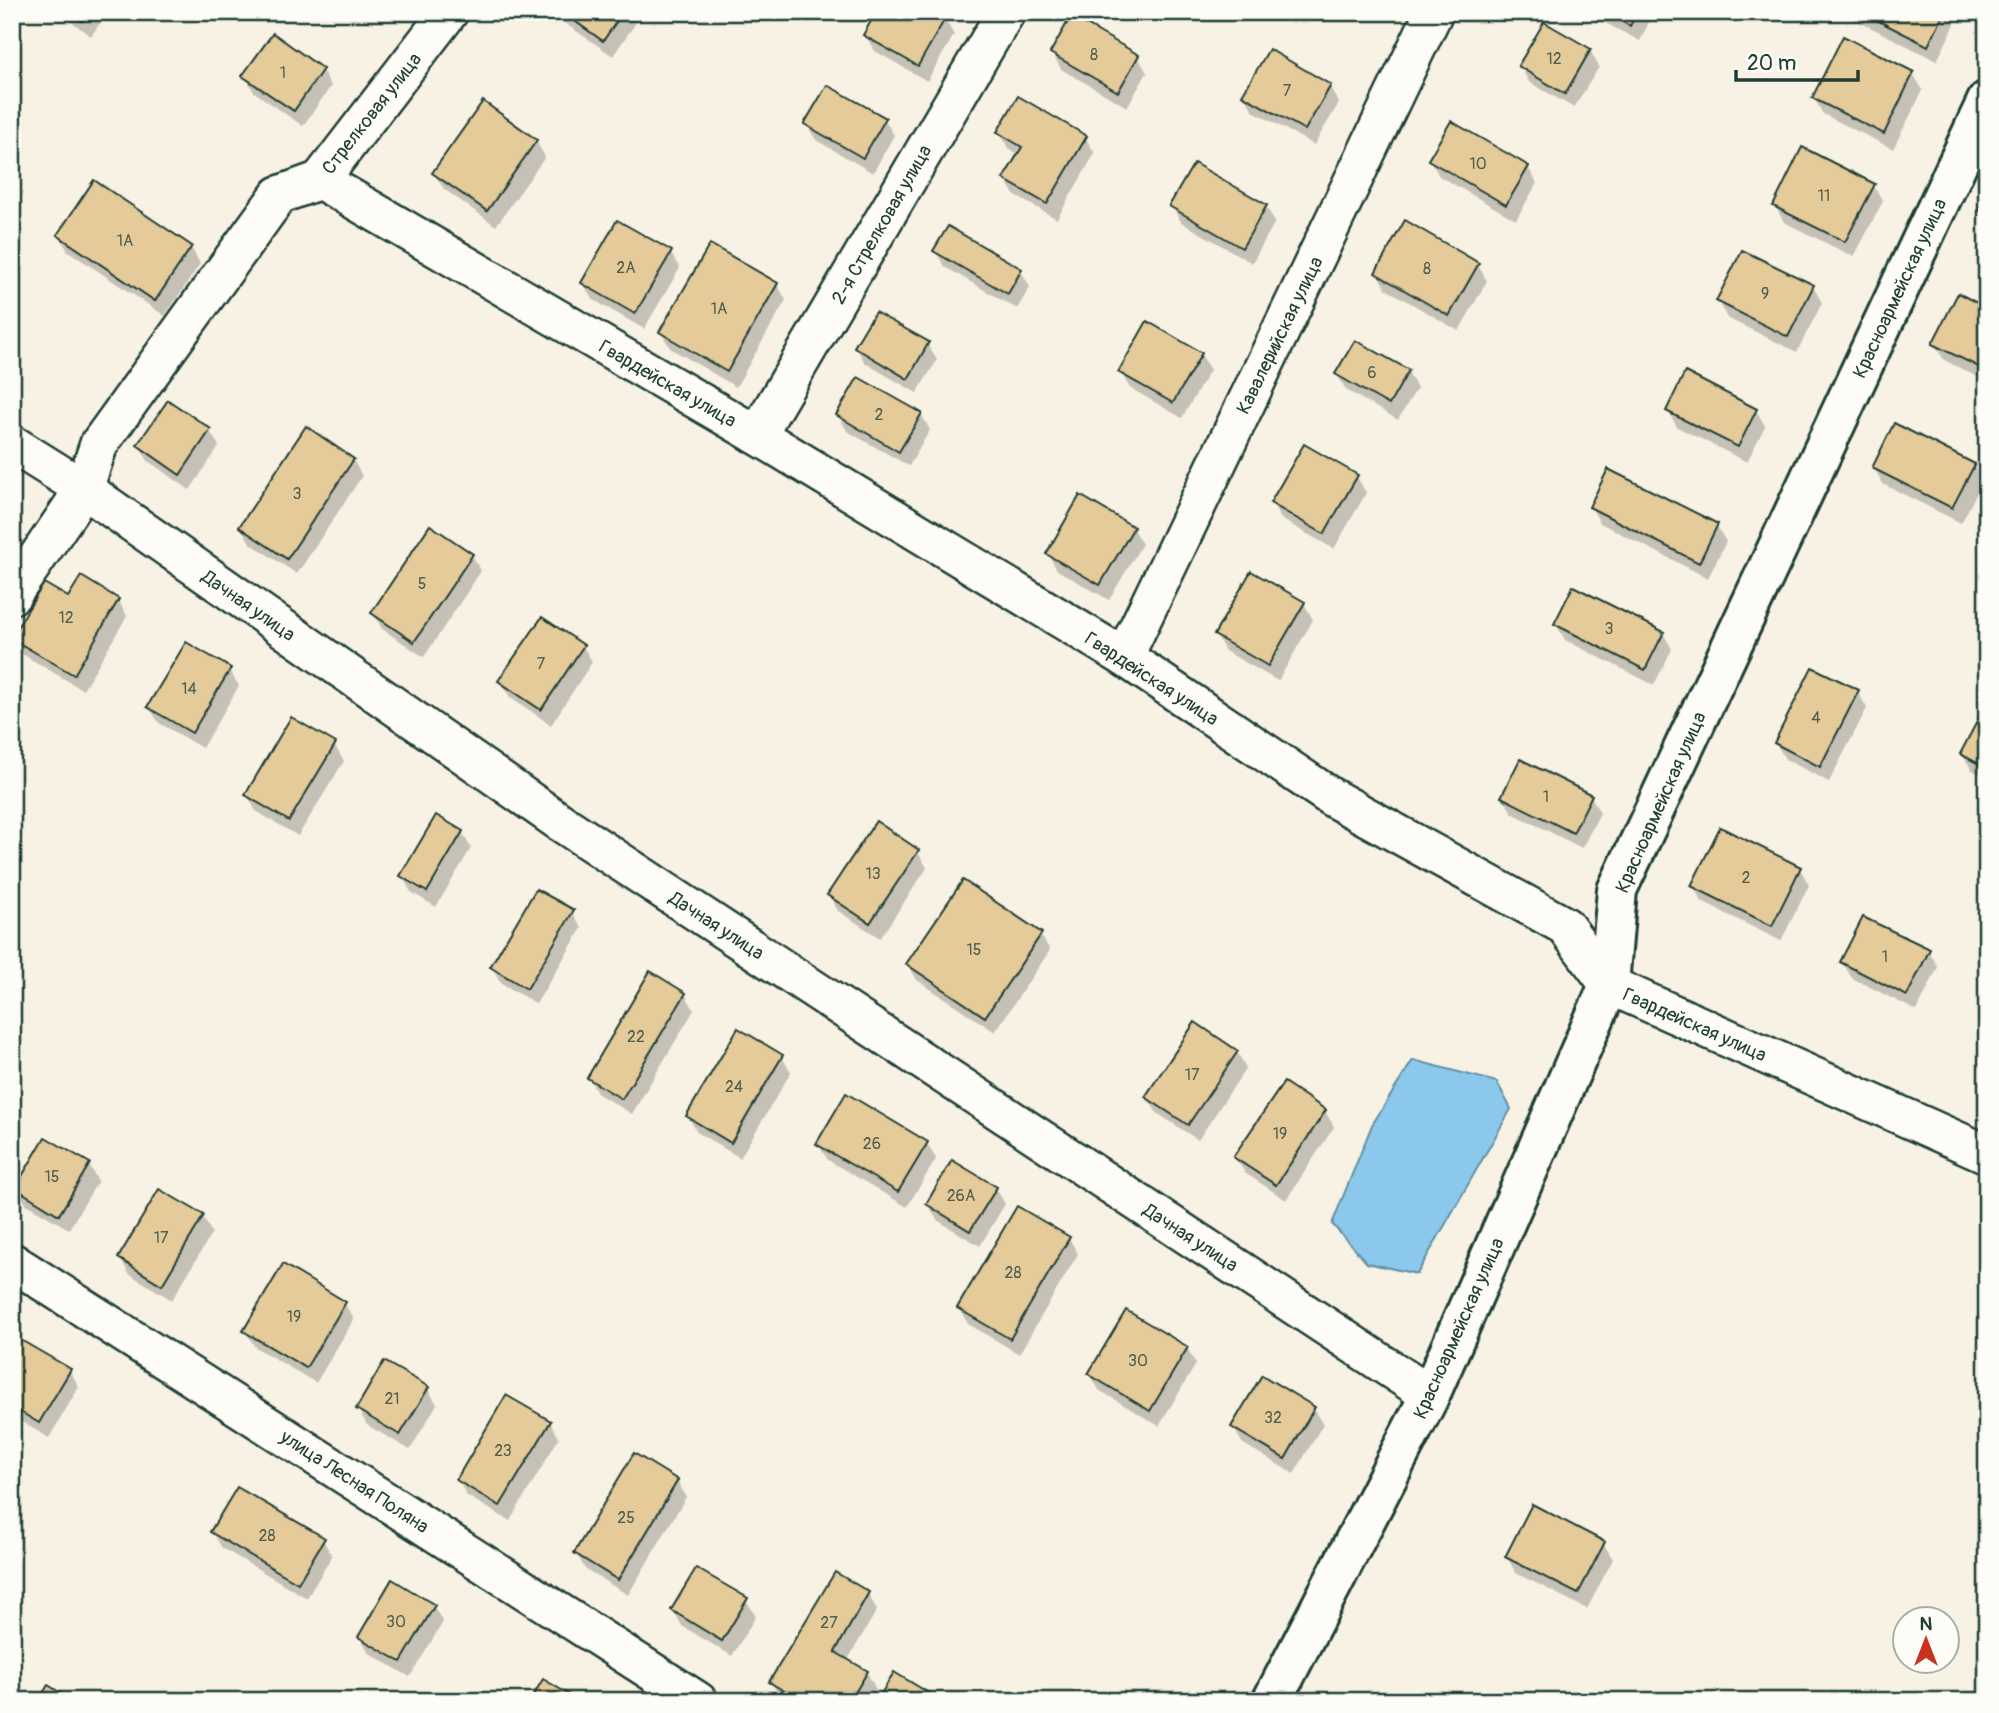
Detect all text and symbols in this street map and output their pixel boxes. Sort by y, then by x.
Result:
scale bar [1736,38,1859,82]
house number: 8 [1090,45,1098,65]
street label: Стрелковая улица [317,48,427,179]
house number: 12 [1546,49,1562,69]
text: 20 m [1747,50,1796,77]
house number: 1 [280,63,286,83]
house number: 7 [1283,81,1292,101]
street label: 2-я Стрелковая улица [826,140,937,308]
house number: 10 [1469,154,1487,174]
house number: 11 [1818,186,1830,206]
street label: Красноармейская улица [1848,195,1952,382]
house number: 1А [117,231,133,251]
street label: Кавалерийская улица [1231,253,1329,418]
house number: 2А [616,258,636,278]
house number: 8 [1423,259,1431,279]
house number: 9 [1761,284,1769,304]
house number: 1А [711,299,727,319]
street label: Гвардейская улица [594,335,741,433]
house number: 6 [1367,363,1377,383]
house number: 2 [875,405,884,425]
house number: 3 [293,484,302,504]
street label: Дачная улица [196,564,300,647]
house number: 5 [418,574,426,594]
house number: 12 [58,608,74,628]
house number: 3 [1605,619,1614,639]
street label: Гвардейская улица [1080,627,1223,731]
house number: 7 [537,654,546,674]
house number: 14 [181,679,197,699]
street label: Красноармейская улица [1610,708,1712,897]
house number: 4 [1811,708,1821,728]
house number: 1 [1543,787,1549,807]
house number: 13 [865,864,881,884]
house number: 2 [1742,868,1751,888]
street label: Дачная улица [664,886,769,966]
house number: 15 [967,940,981,960]
house number: 1 [1882,947,1888,967]
street label: Гвардейская улица [1619,982,1770,1067]
house number: 22 [627,1027,645,1047]
house number: 17 [1185,1065,1200,1085]
house number: 24 [725,1077,743,1097]
house number: 19 [1273,1124,1287,1144]
house number: 26 [863,1134,881,1154]
house number: 15 [45,1167,59,1187]
house number: 26А [947,1186,975,1206]
street label: Дачная улица [1138,1198,1243,1278]
house number: 17 [154,1228,169,1248]
street label: Красноармейская улица [1408,1234,1510,1423]
house number: 28 [1004,1263,1022,1283]
house number: 19 [287,1307,301,1327]
house number: 30 [1128,1351,1148,1371]
house number: 21 [384,1389,400,1409]
house number: 32 [1264,1408,1282,1428]
street label: улица Лесная Поляна [275,1424,433,1539]
house number: 23 [494,1441,512,1461]
house number: 25 [617,1508,635,1528]
house number: 28 [258,1526,276,1546]
north arrow [1890,1604,1960,1674]
house number: 30 [386,1612,406,1632]
text: N [1920,1612,1933,1636]
house number: 27 [820,1613,838,1633]

